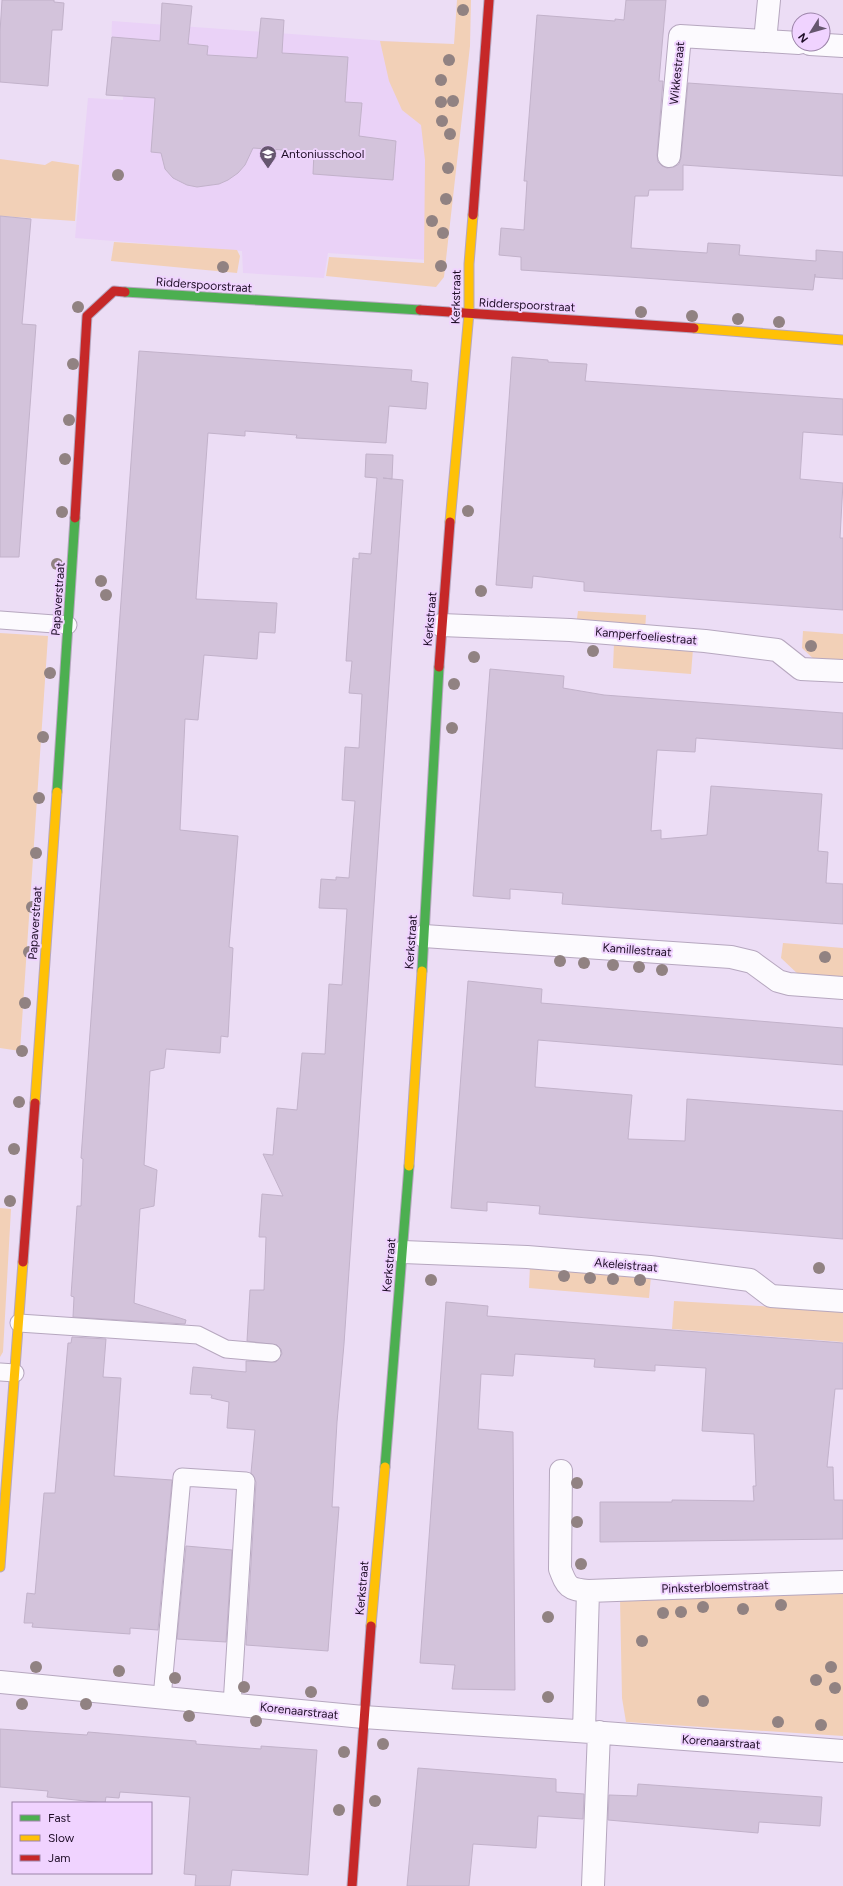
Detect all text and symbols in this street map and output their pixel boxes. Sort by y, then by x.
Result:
north arrow [791,12,831,52]
text: N [796,30,811,45]
street label: Wikkestraat [667,40,687,105]
school or university icon: Antoniusschool [258,144,278,169]
place label: Antoniusschool [281,147,364,161]
street label: Kerkstraat [449,269,463,324]
street label: Ridderspoorstraat [155,275,253,295]
street label: Ridderspoorstraat [478,295,576,315]
street label: Papaverstraat [48,561,68,636]
street label: Kerkstraat [421,591,439,647]
street label: Kamperfoeliestraat [595,625,698,647]
street label: Papaverstraat [25,885,45,960]
street label: Kerkstraat [402,914,420,970]
street label: Kamillestraat [602,941,672,959]
street label: Kerkstraat [380,1237,398,1293]
street label: Akeleistraat [594,1255,659,1275]
street label: Kerkstraat [353,1560,371,1616]
street label: Pinksterbloemstraat [661,1578,769,1596]
street label: Korenaarstraat [259,1700,339,1722]
street label: Korenaarstraat [681,1732,761,1752]
legend [12,1802,152,1874]
text: Fast [48,1811,71,1825]
text: Slow [48,1831,75,1845]
text: Jam [48,1851,71,1865]

